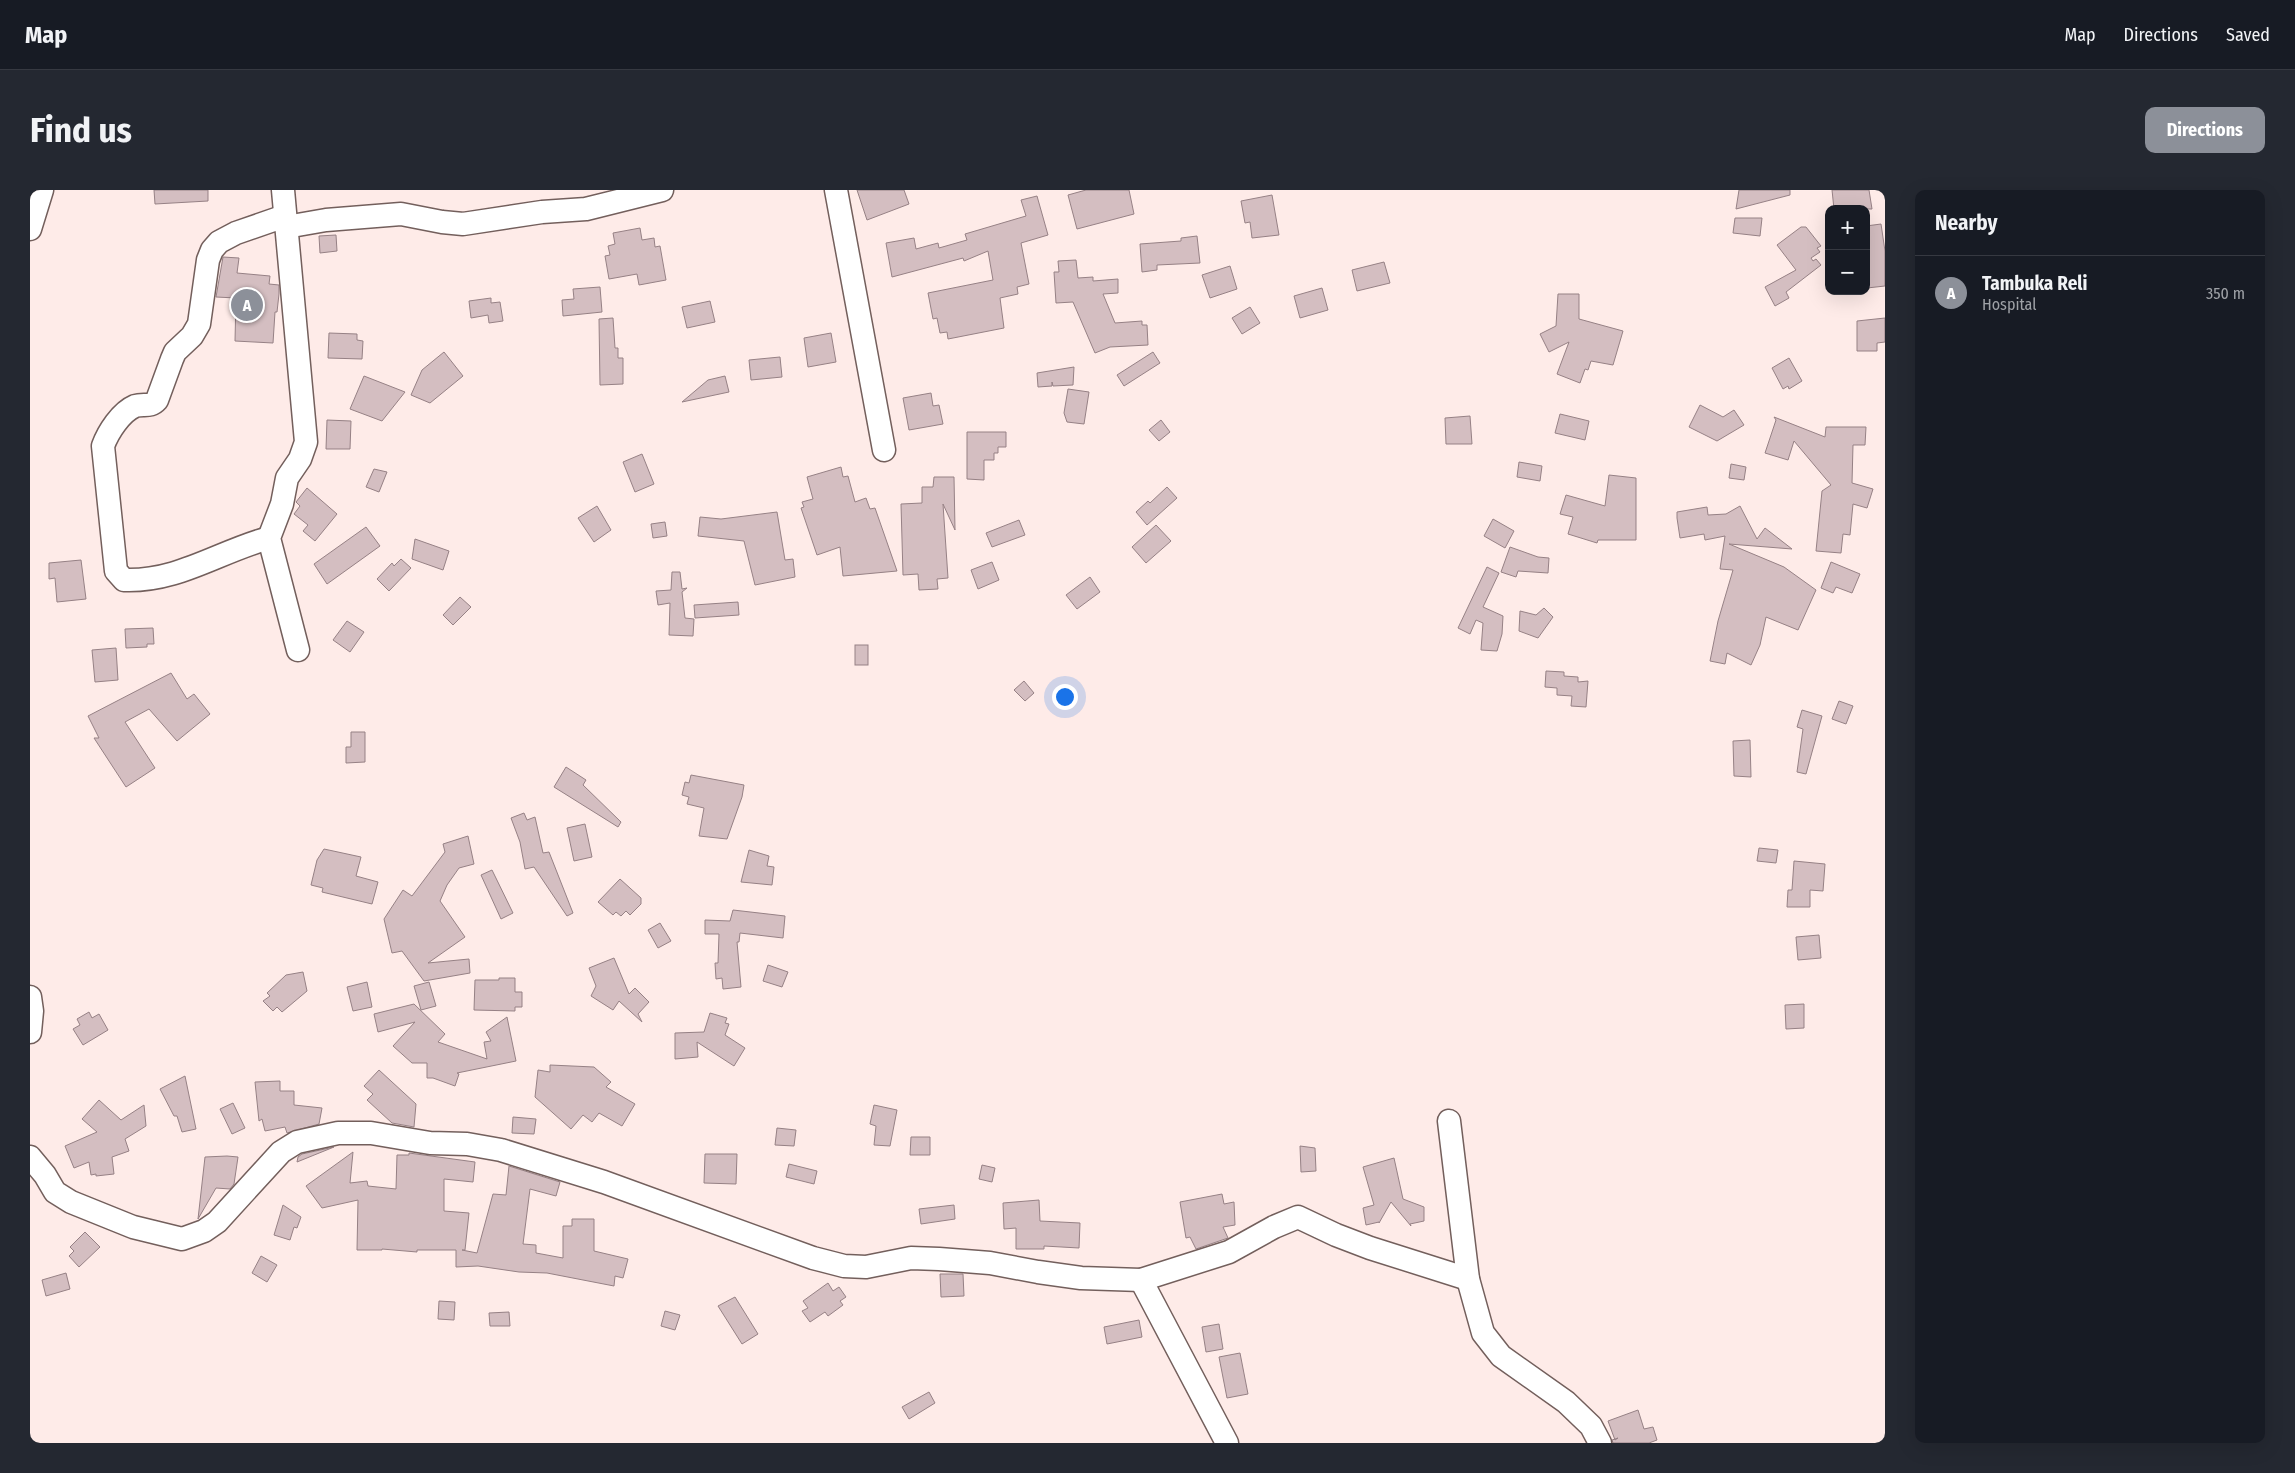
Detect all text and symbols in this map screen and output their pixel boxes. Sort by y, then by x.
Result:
text: Map [25,21,67,49]
text: Map [2064,24,2096,46]
text: Directions [2124,24,2198,46]
text: Saved [2226,24,2270,46]
button: Directions [2145,107,2265,153]
text: Find us [30,109,132,151]
map controls [1825,205,1870,295]
button: + [1825,205,1870,250]
text: Nearby [1935,210,1997,236]
button: − [1825,250,1870,295]
text: Tambuka Reli [1982,272,2087,295]
text: A [1947,284,1955,303]
text: 350 m [2206,284,2245,303]
pin: A [231,286,263,324]
text: Hospital [1982,295,2037,314]
your location [1052,684,1078,710]

